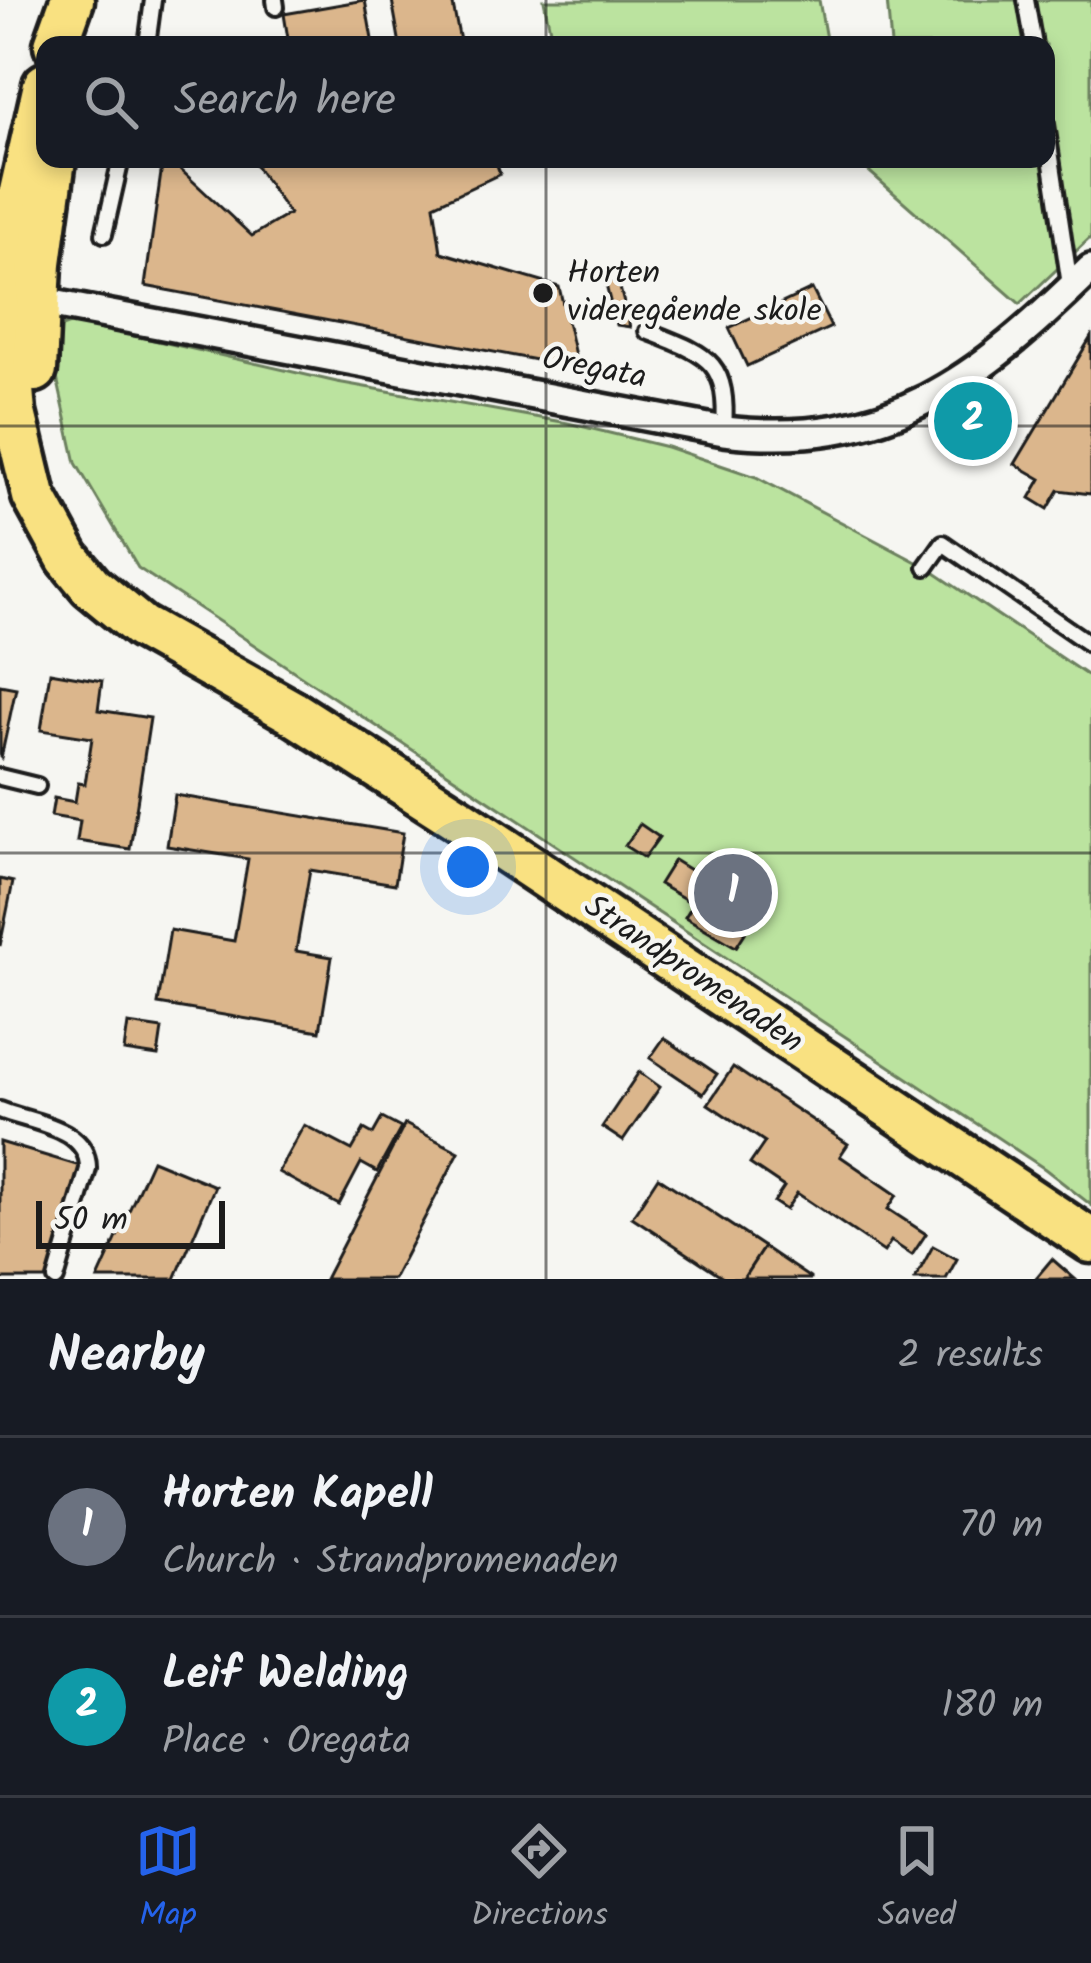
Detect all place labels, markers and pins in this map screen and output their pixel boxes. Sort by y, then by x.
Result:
place label: Horten videregående skole [567,248,822,339]
marker: Horten videregående skole [530,280,556,306]
pin: 2 [934,376,1012,466]
pin: 1 [694,848,772,938]

